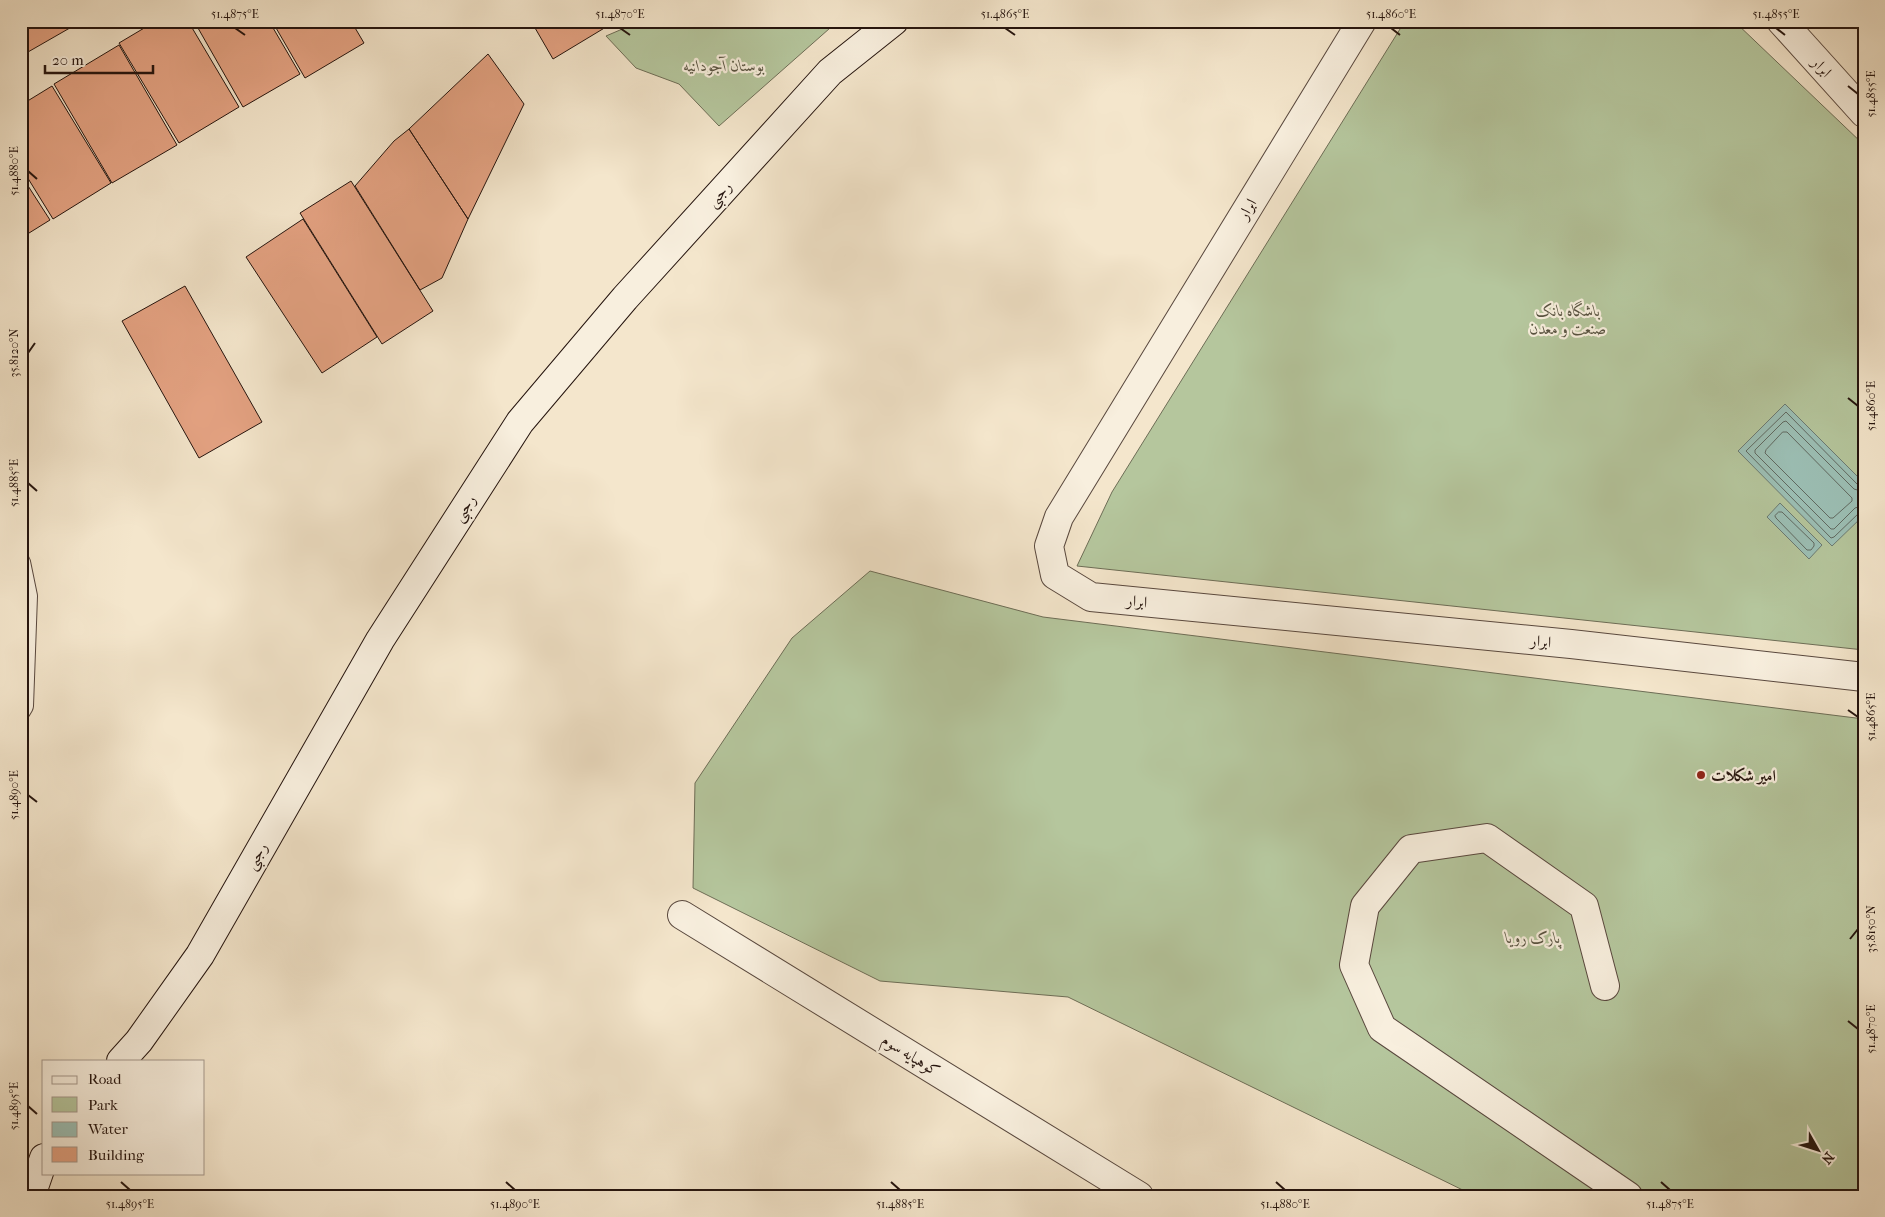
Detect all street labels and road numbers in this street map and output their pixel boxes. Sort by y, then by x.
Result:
street label: ابرار [1807,51,1836,81]
street label: رجبی [702,177,739,214]
street label: ابرار [1232,195,1261,225]
street label: رجبی [448,491,483,527]
street label: ابرار [1124,590,1148,612]
street label: ابرار [1528,630,1552,652]
street label: رجبی [241,839,275,875]
street label: کوهپایه سوم [876,1030,944,1085]

